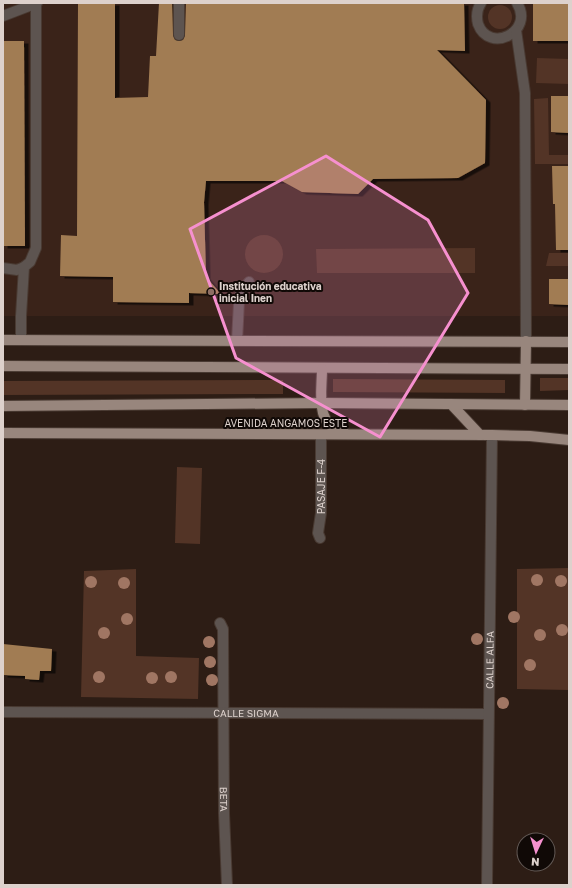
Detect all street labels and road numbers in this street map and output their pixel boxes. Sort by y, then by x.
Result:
street label: AVENIDA ANGAMOS ESTE [225,417,347,429]
street label: PASAJE F-4 [315,459,327,514]
street label: CALLE ALFA [483,631,496,689]
street label: CALLE SIGMA [213,707,279,719]
street label: BETA [218,787,230,812]

